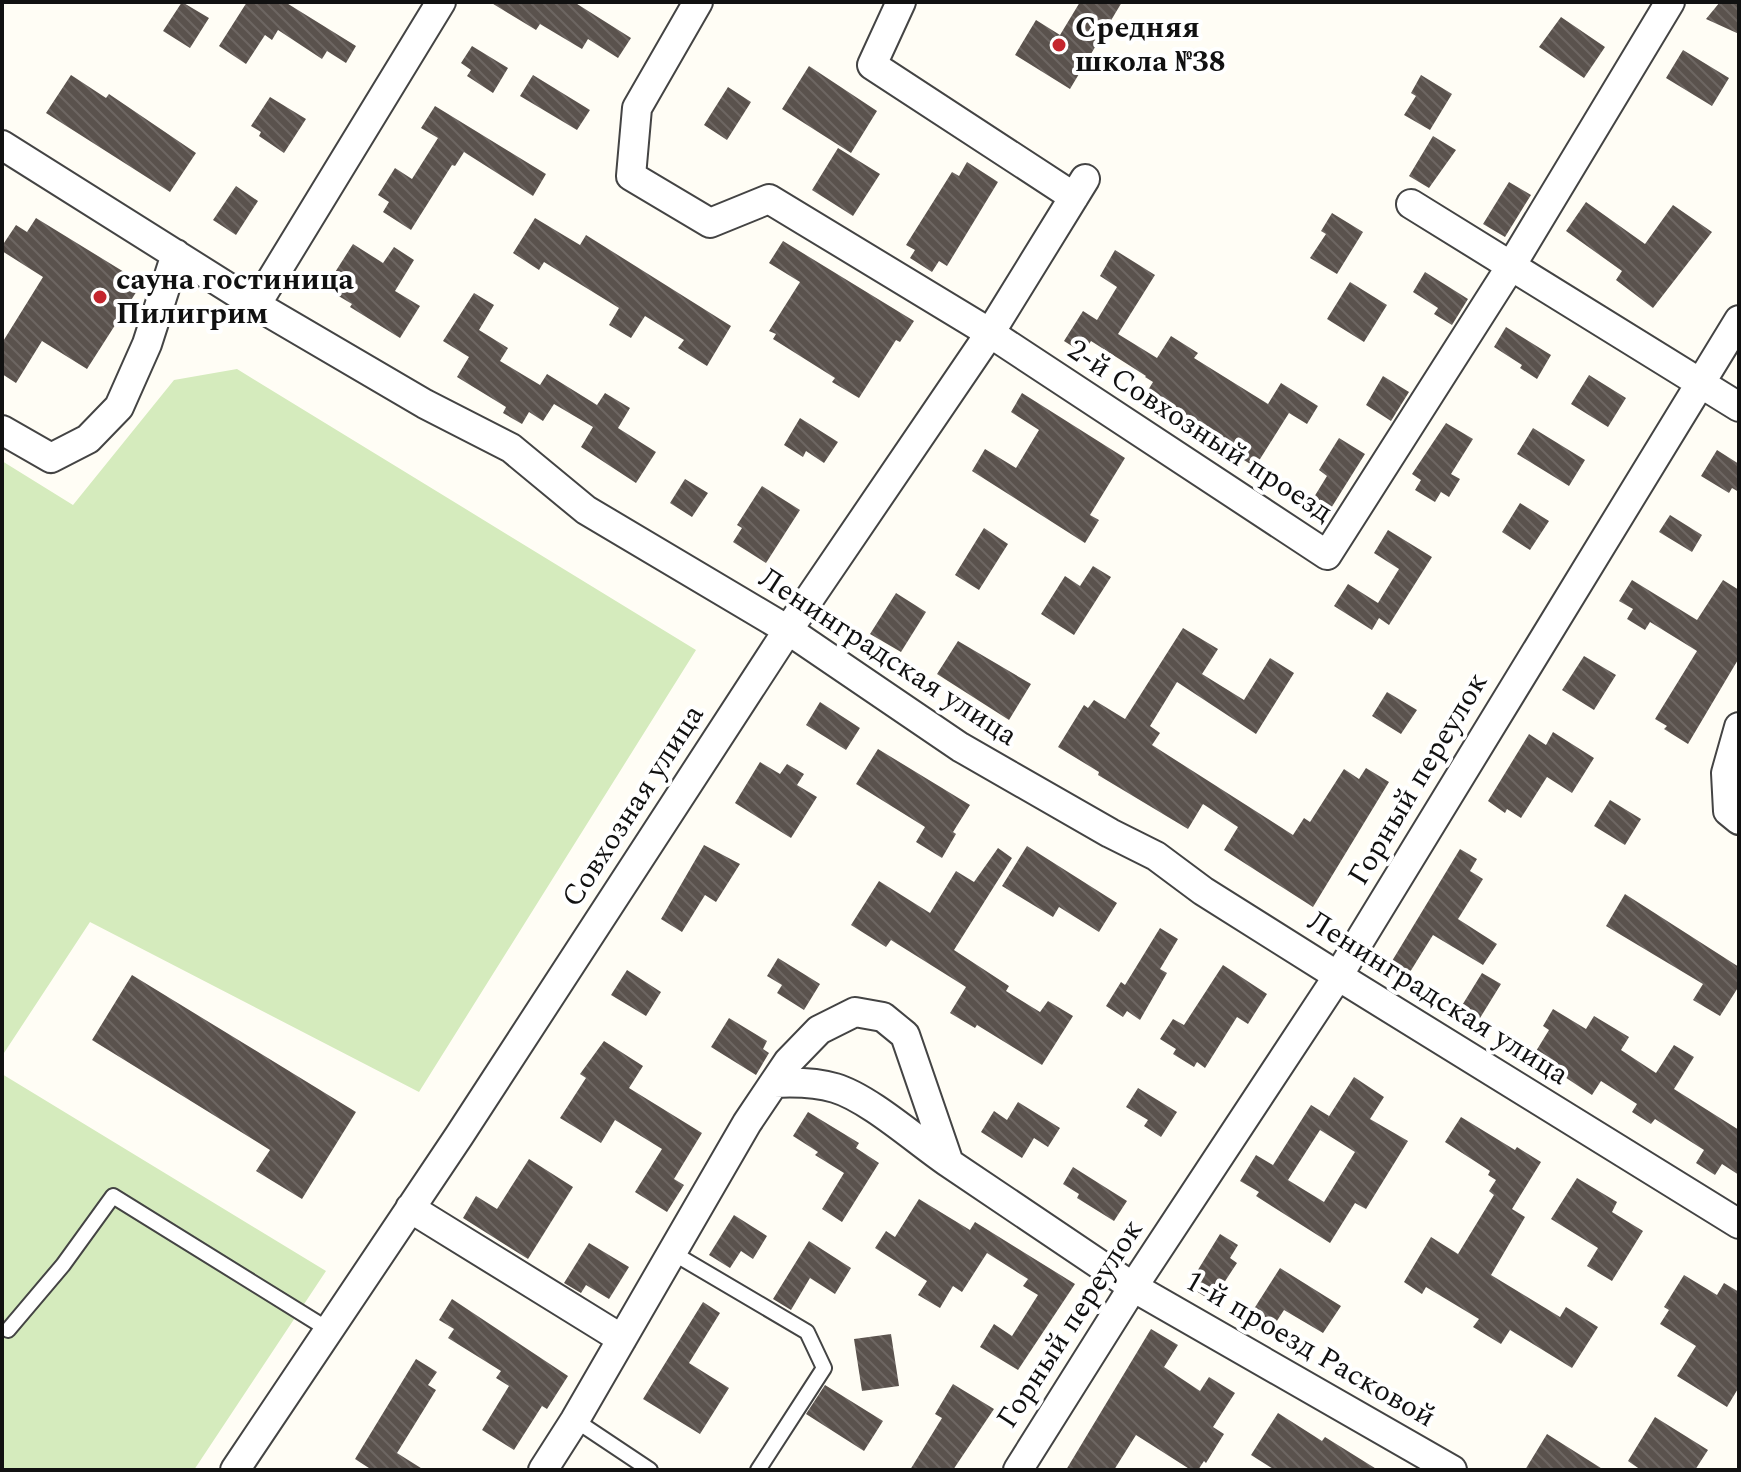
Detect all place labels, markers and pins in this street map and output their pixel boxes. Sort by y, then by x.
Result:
place label: Средняя школа №38 [1075,5,1226,85]
marker: Средняя школа №38 [1050,36,1068,54]
place label: сауна гостиница Пилигрим [116,257,354,337]
marker: сауна гостиница Пилигрим [91,288,109,306]

